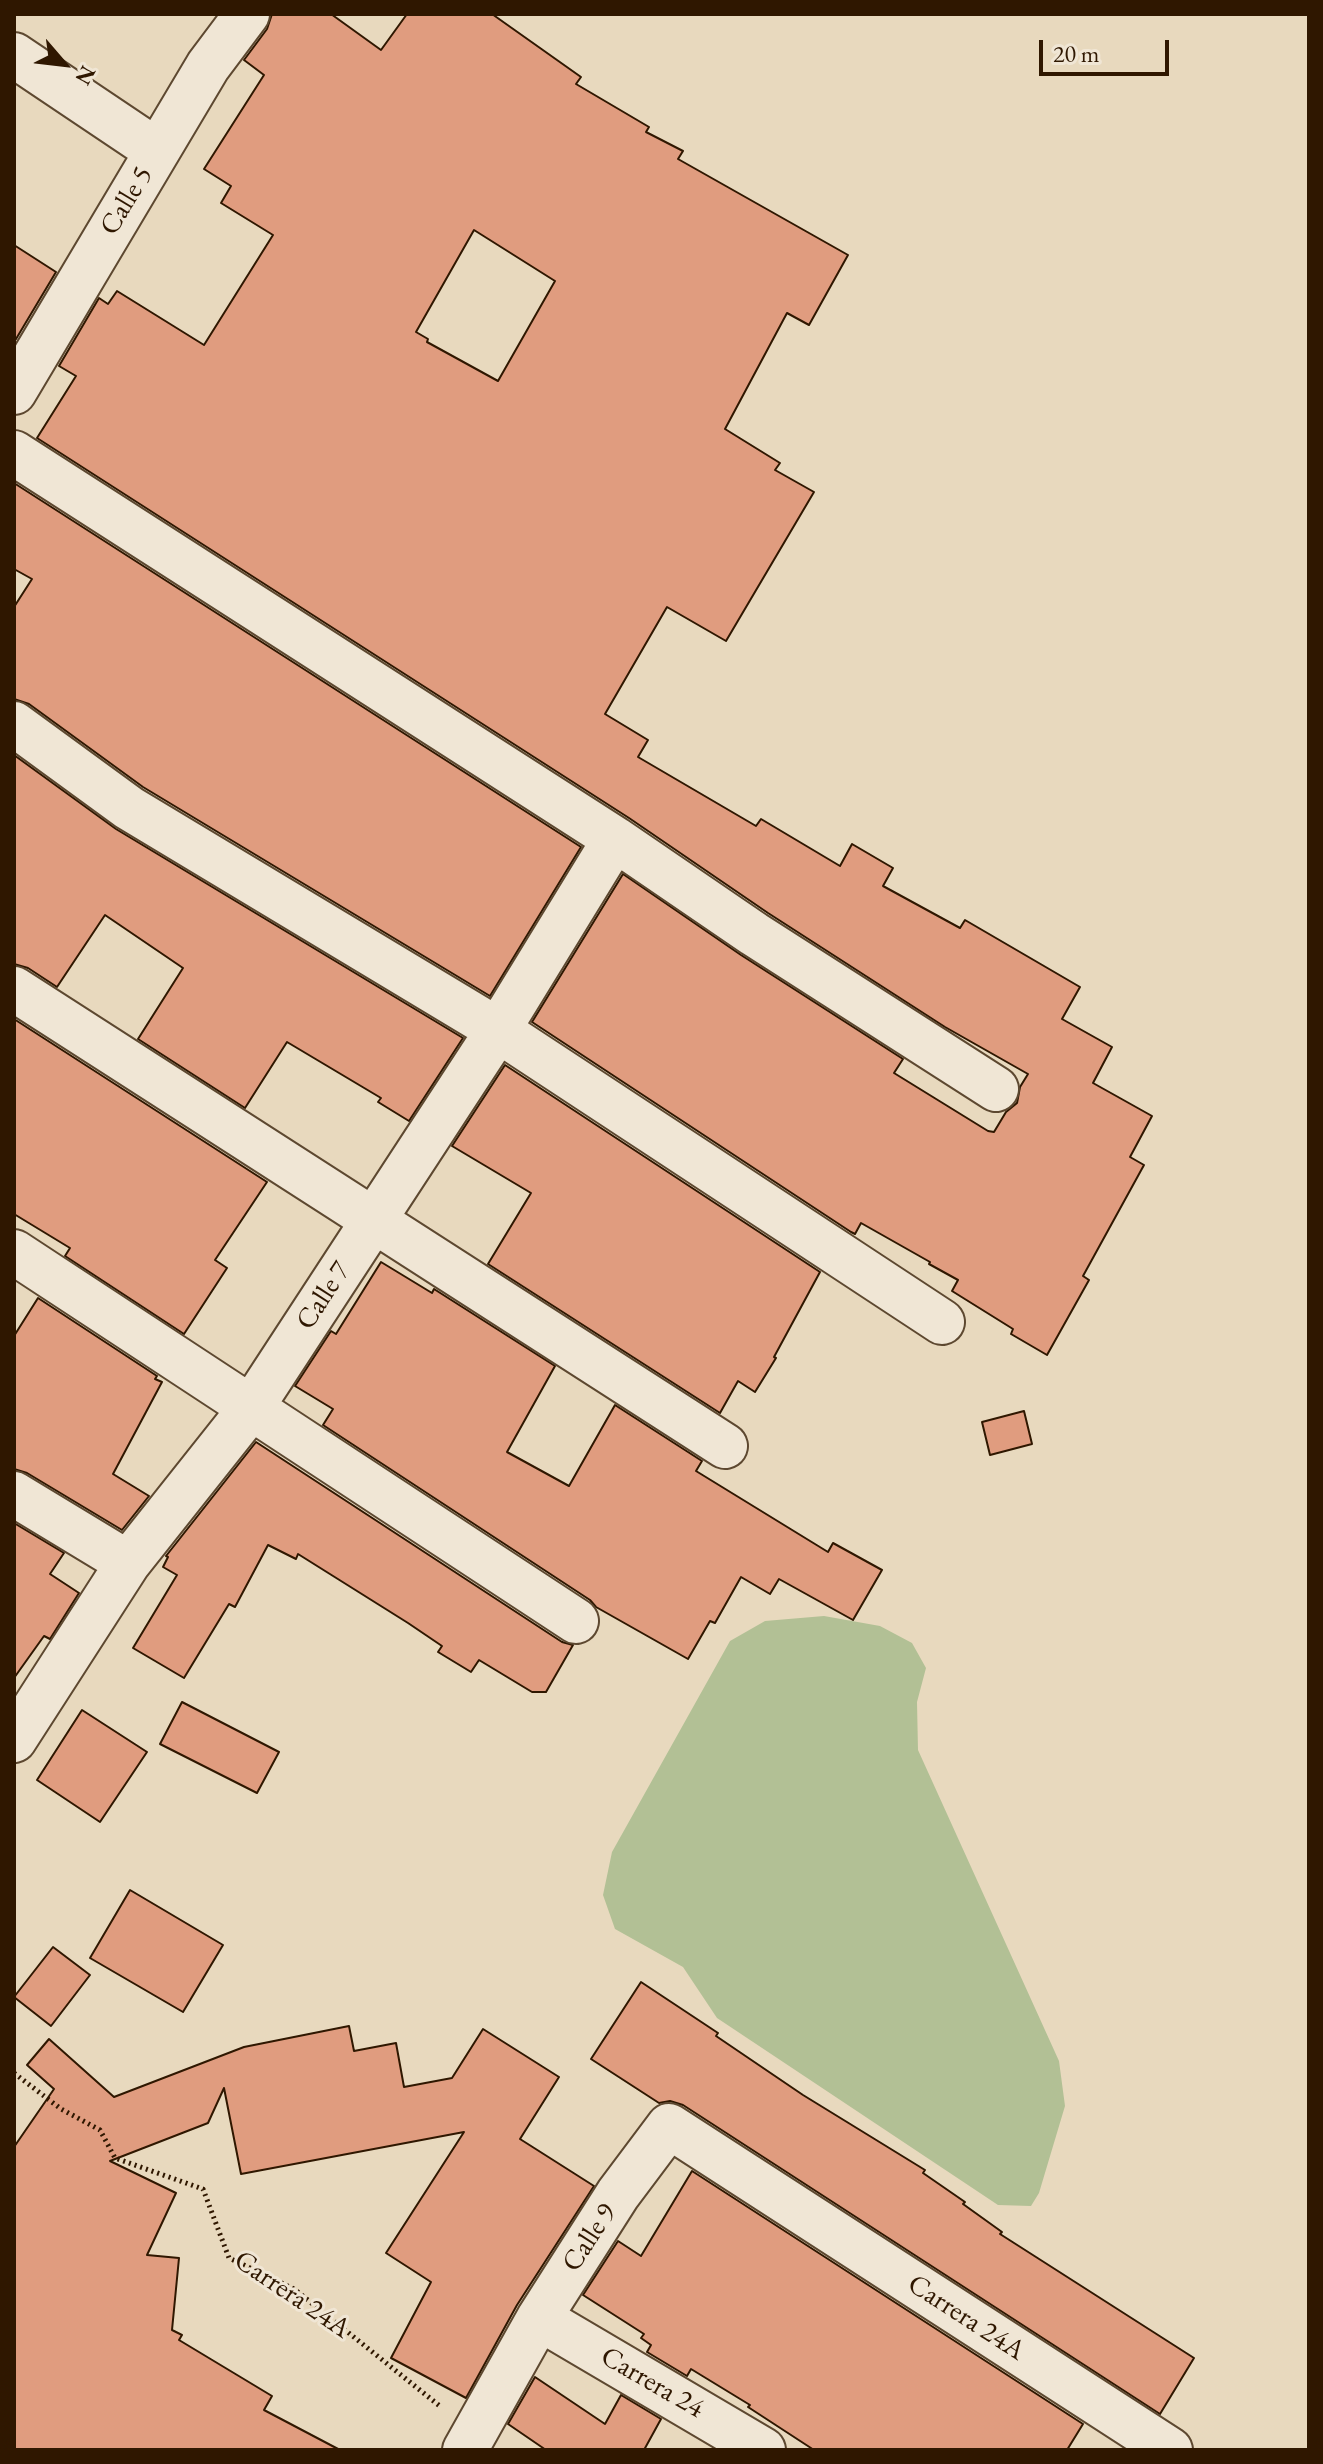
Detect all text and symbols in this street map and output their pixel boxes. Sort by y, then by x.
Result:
north arrow [24,24,104,104]
scale bar [1043,24,1173,74]
text: 20 m [1053,38,1100,69]
text: N [69,61,103,90]
street label: Calle 5 [93,160,161,242]
street label: Calle 7 [290,1256,358,1336]
street label: Calle 9 [556,2198,624,2278]
street label: Carrera 24A [227,2244,357,2346]
street label: Carrera 24A [901,2268,1031,2368]
street label: Carrera 24 [594,2340,710,2426]

